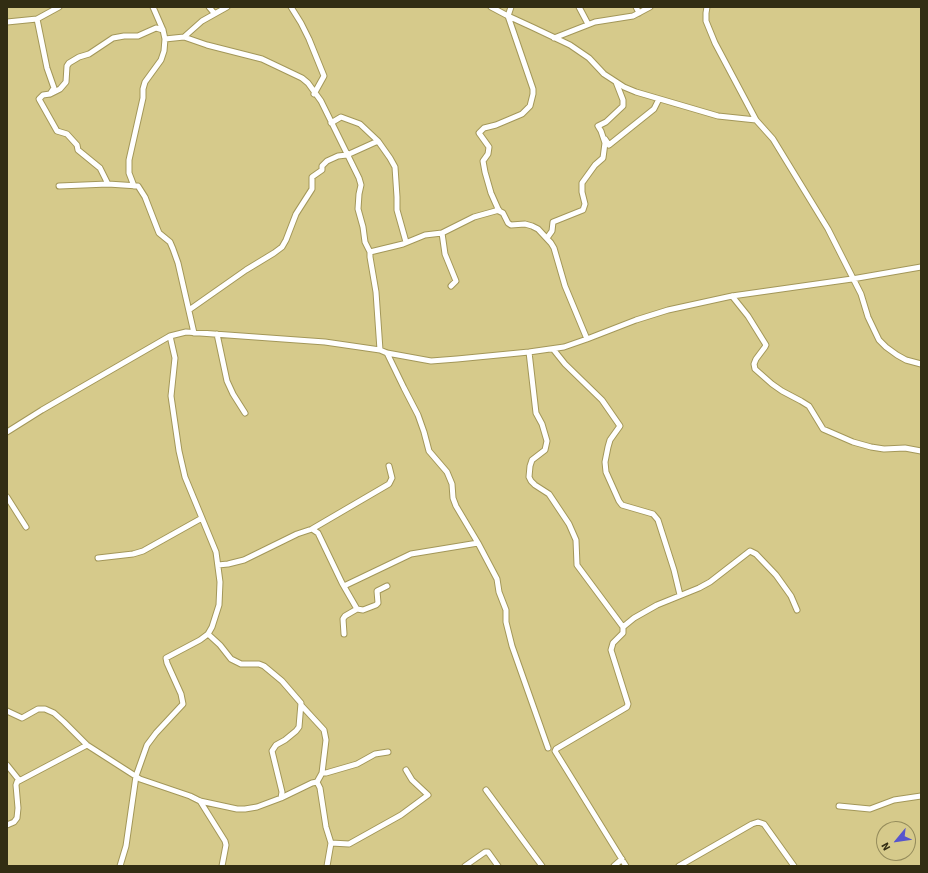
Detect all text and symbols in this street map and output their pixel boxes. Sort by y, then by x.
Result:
north arrow [876,821,916,861]
text: N [878,840,894,853]

